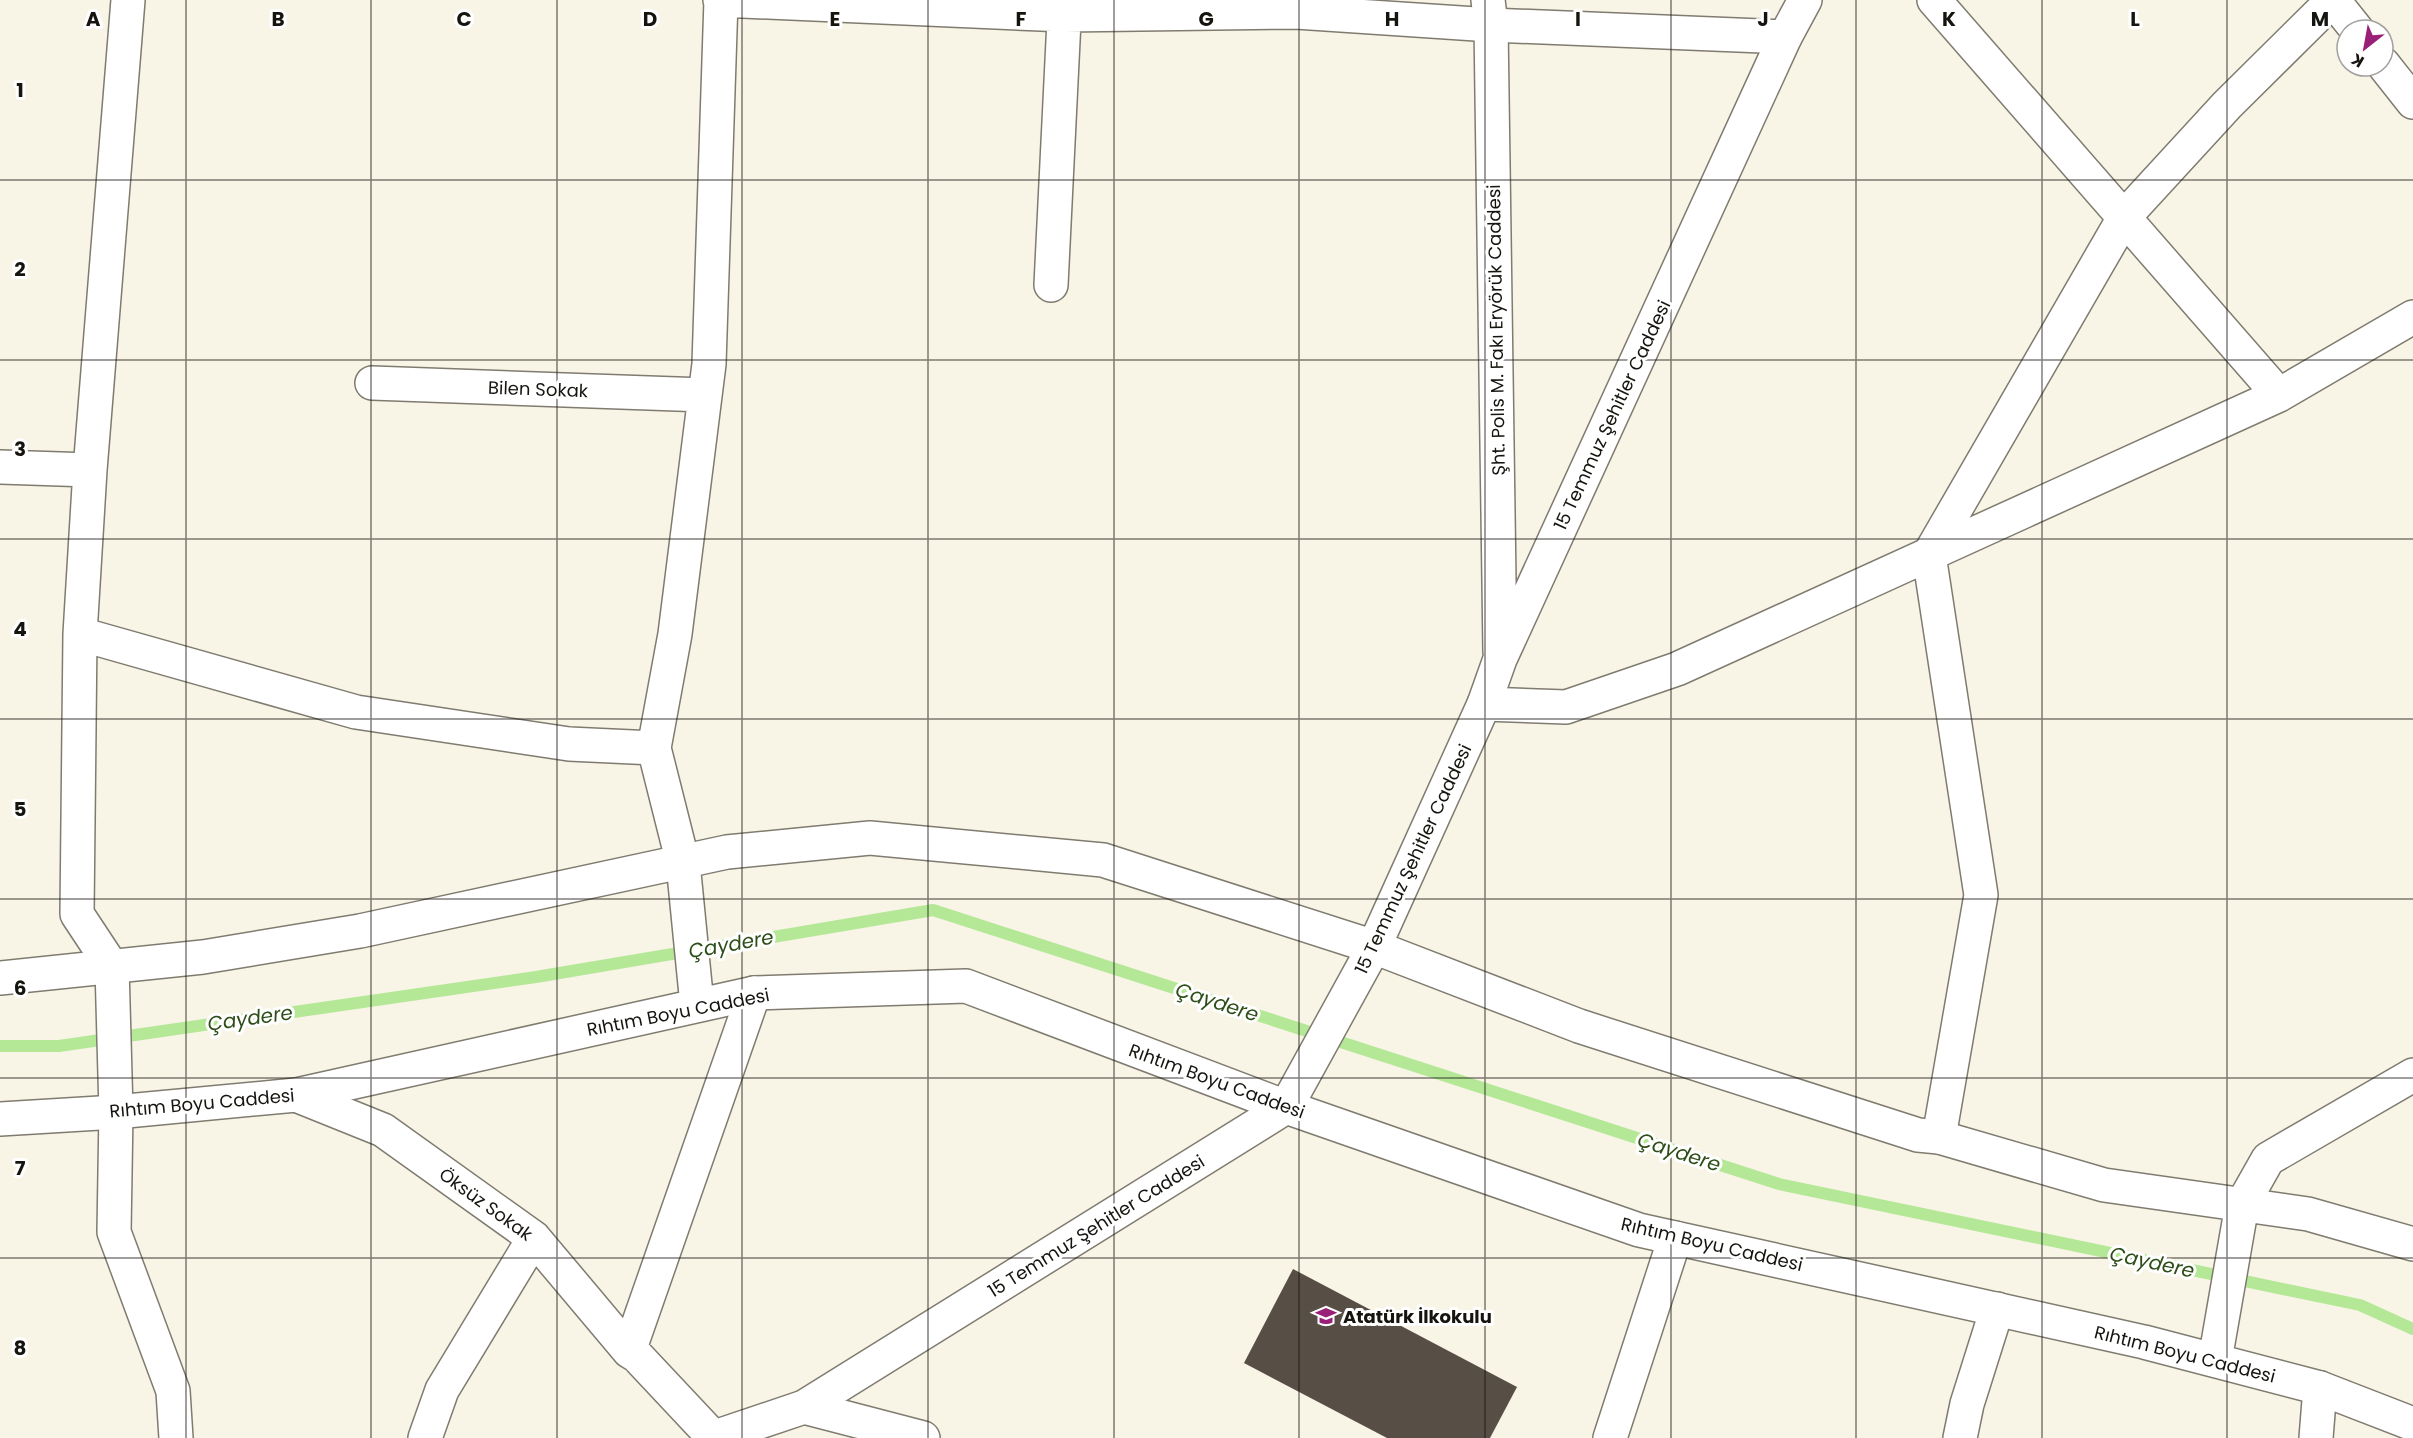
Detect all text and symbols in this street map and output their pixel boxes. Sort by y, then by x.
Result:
text: A [86,5,101,33]
text: B [271,5,285,33]
text: C [456,5,472,33]
text: D [643,5,657,33]
text: E [830,5,840,33]
text: F [1016,5,1027,33]
text: G [1198,5,1214,33]
text: H [1385,5,1399,33]
text: I [1575,5,1581,33]
text: J [1757,5,1769,33]
text: K [1942,5,1956,33]
text: L [2130,5,2140,33]
text: M [2311,5,2329,33]
north arrow [2335,18,2395,78]
text: K [2347,48,2368,73]
text: 1 [16,76,24,104]
street label: Şht. Polis M. Fakı Eryörük Caddesi [1481,184,1511,476]
text: 2 [14,255,26,283]
street label: 15 Temmuz Şehitler Caddesi [1548,296,1676,534]
street label: Bilen Sokak [488,375,589,403]
text: 3 [14,435,26,463]
text: 4 [13,615,27,643]
street label: 15 Temmuz Şehitler Caddesi [1349,740,1477,978]
text: 5 [14,795,27,823]
water label: Çaydere [686,923,776,965]
text: 6 [14,974,26,1002]
water label: Çaydere [1172,975,1262,1029]
street label: Rıhtım Boyu Caddesi [585,982,771,1042]
water label: Çaydere [205,998,295,1038]
street label: Rıhtım Boyu Caddesi [1126,1038,1308,1124]
street label: Rıhtım Boyu Caddesi [108,1082,296,1124]
water label: Çaydere [1634,1125,1724,1179]
street label: 15 Temmuz Şehitler Caddesi [983,1149,1209,1303]
text: 7 [15,1154,26,1182]
street label: Öksüz Sokak [434,1162,538,1247]
street label: Rıhtım Boyu Caddesi [1619,1211,1805,1277]
water label: Çaydere [2107,1239,2197,1285]
school or university icon: Atatürk İlkokulu [1314,1304,1338,1328]
place label: Atatürk İlkokulu [1343,1304,1492,1329]
street label: Rıhtım Boyu Caddesi [2092,1319,2278,1389]
text: 8 [14,1334,26,1362]

